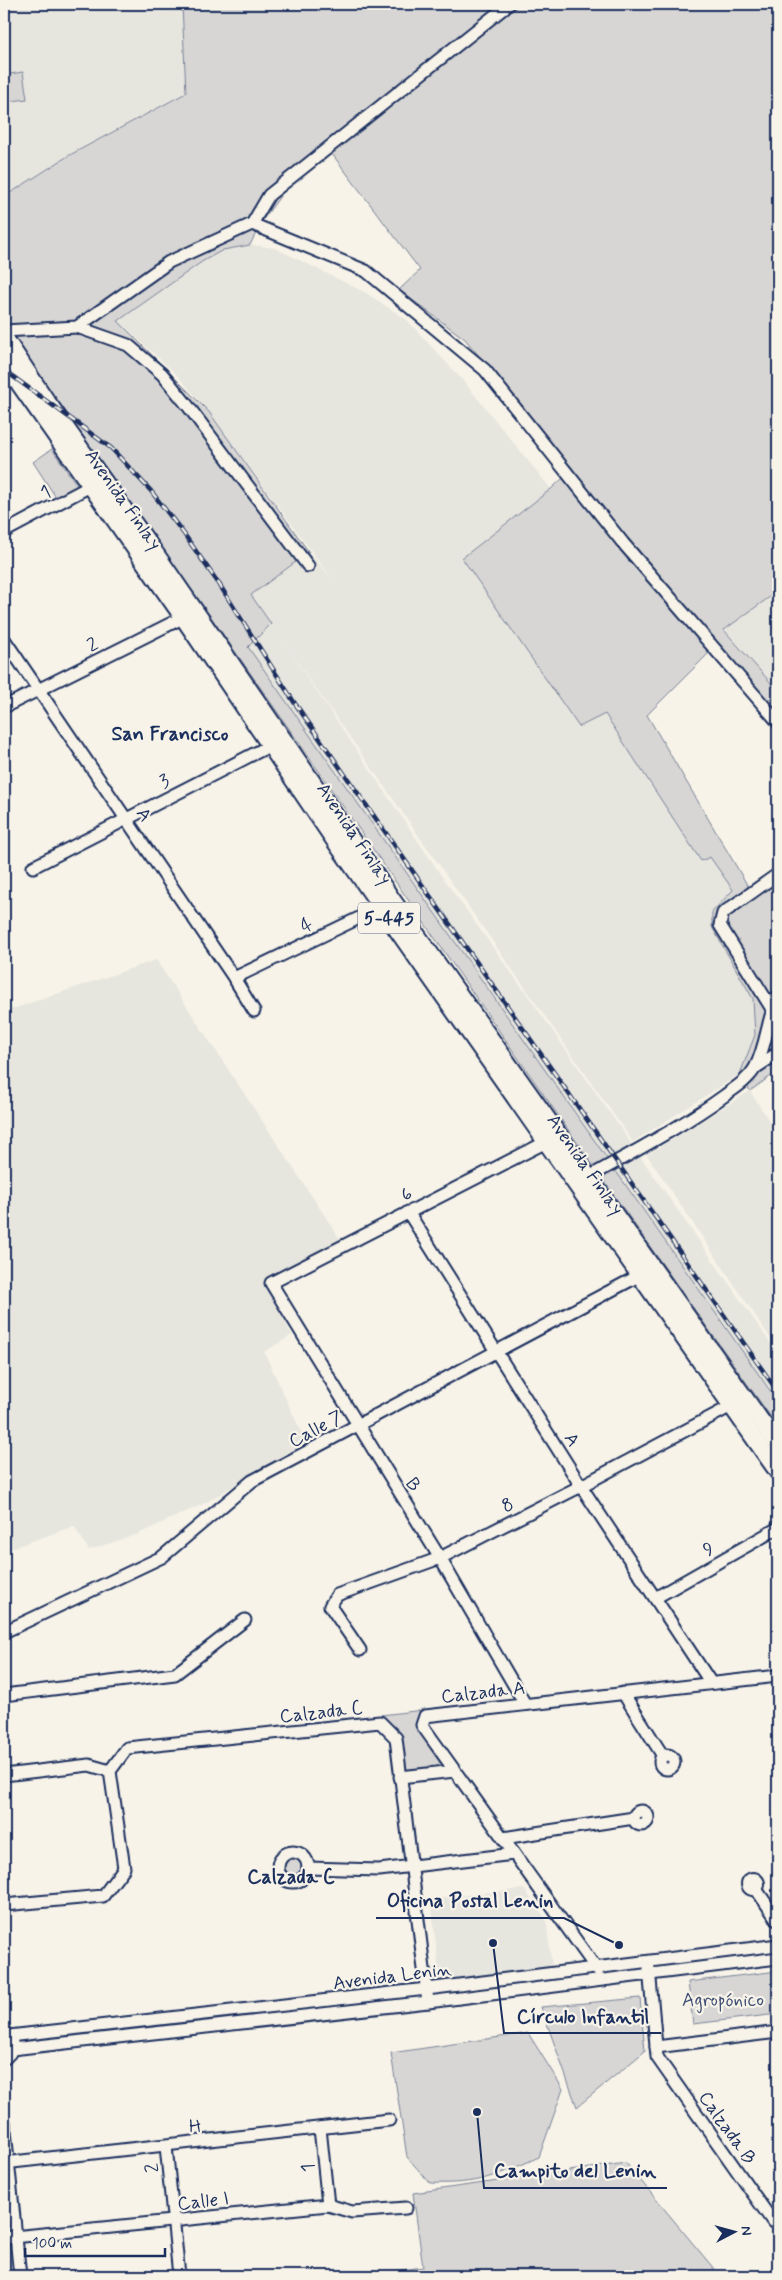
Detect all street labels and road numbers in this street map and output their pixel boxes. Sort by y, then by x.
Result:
street label: Avenida Finlay [78,444,167,556]
street label: 1 [36,479,55,505]
street label: 2 [83,632,103,659]
street label: 3 [155,768,175,794]
street label: Avenida Finlay [310,778,397,890]
street label: A [130,803,158,827]
road number: 5-445 [358,902,420,934]
street label: 4 [296,912,317,939]
street label: Avenida Finlay [540,1109,629,1221]
street label: 6 [397,1181,417,1208]
street label: Calle 7 [284,1405,347,1454]
street label: A [558,1428,586,1452]
street label: B [399,1473,427,1497]
street label: 8 [497,1492,518,1519]
street label: 9 [698,1536,719,1562]
street label: Calzada A [440,1676,526,1709]
street label: Calzada C [278,1696,364,1729]
street label: Avenida Lenin [332,1957,453,1996]
street label: Calzada B [693,2086,761,2170]
street label: H [187,2113,203,2140]
street label: 2 [140,2162,165,2174]
street label: 1 [296,2163,321,2173]
street label: Calle I [176,2186,230,2217]

